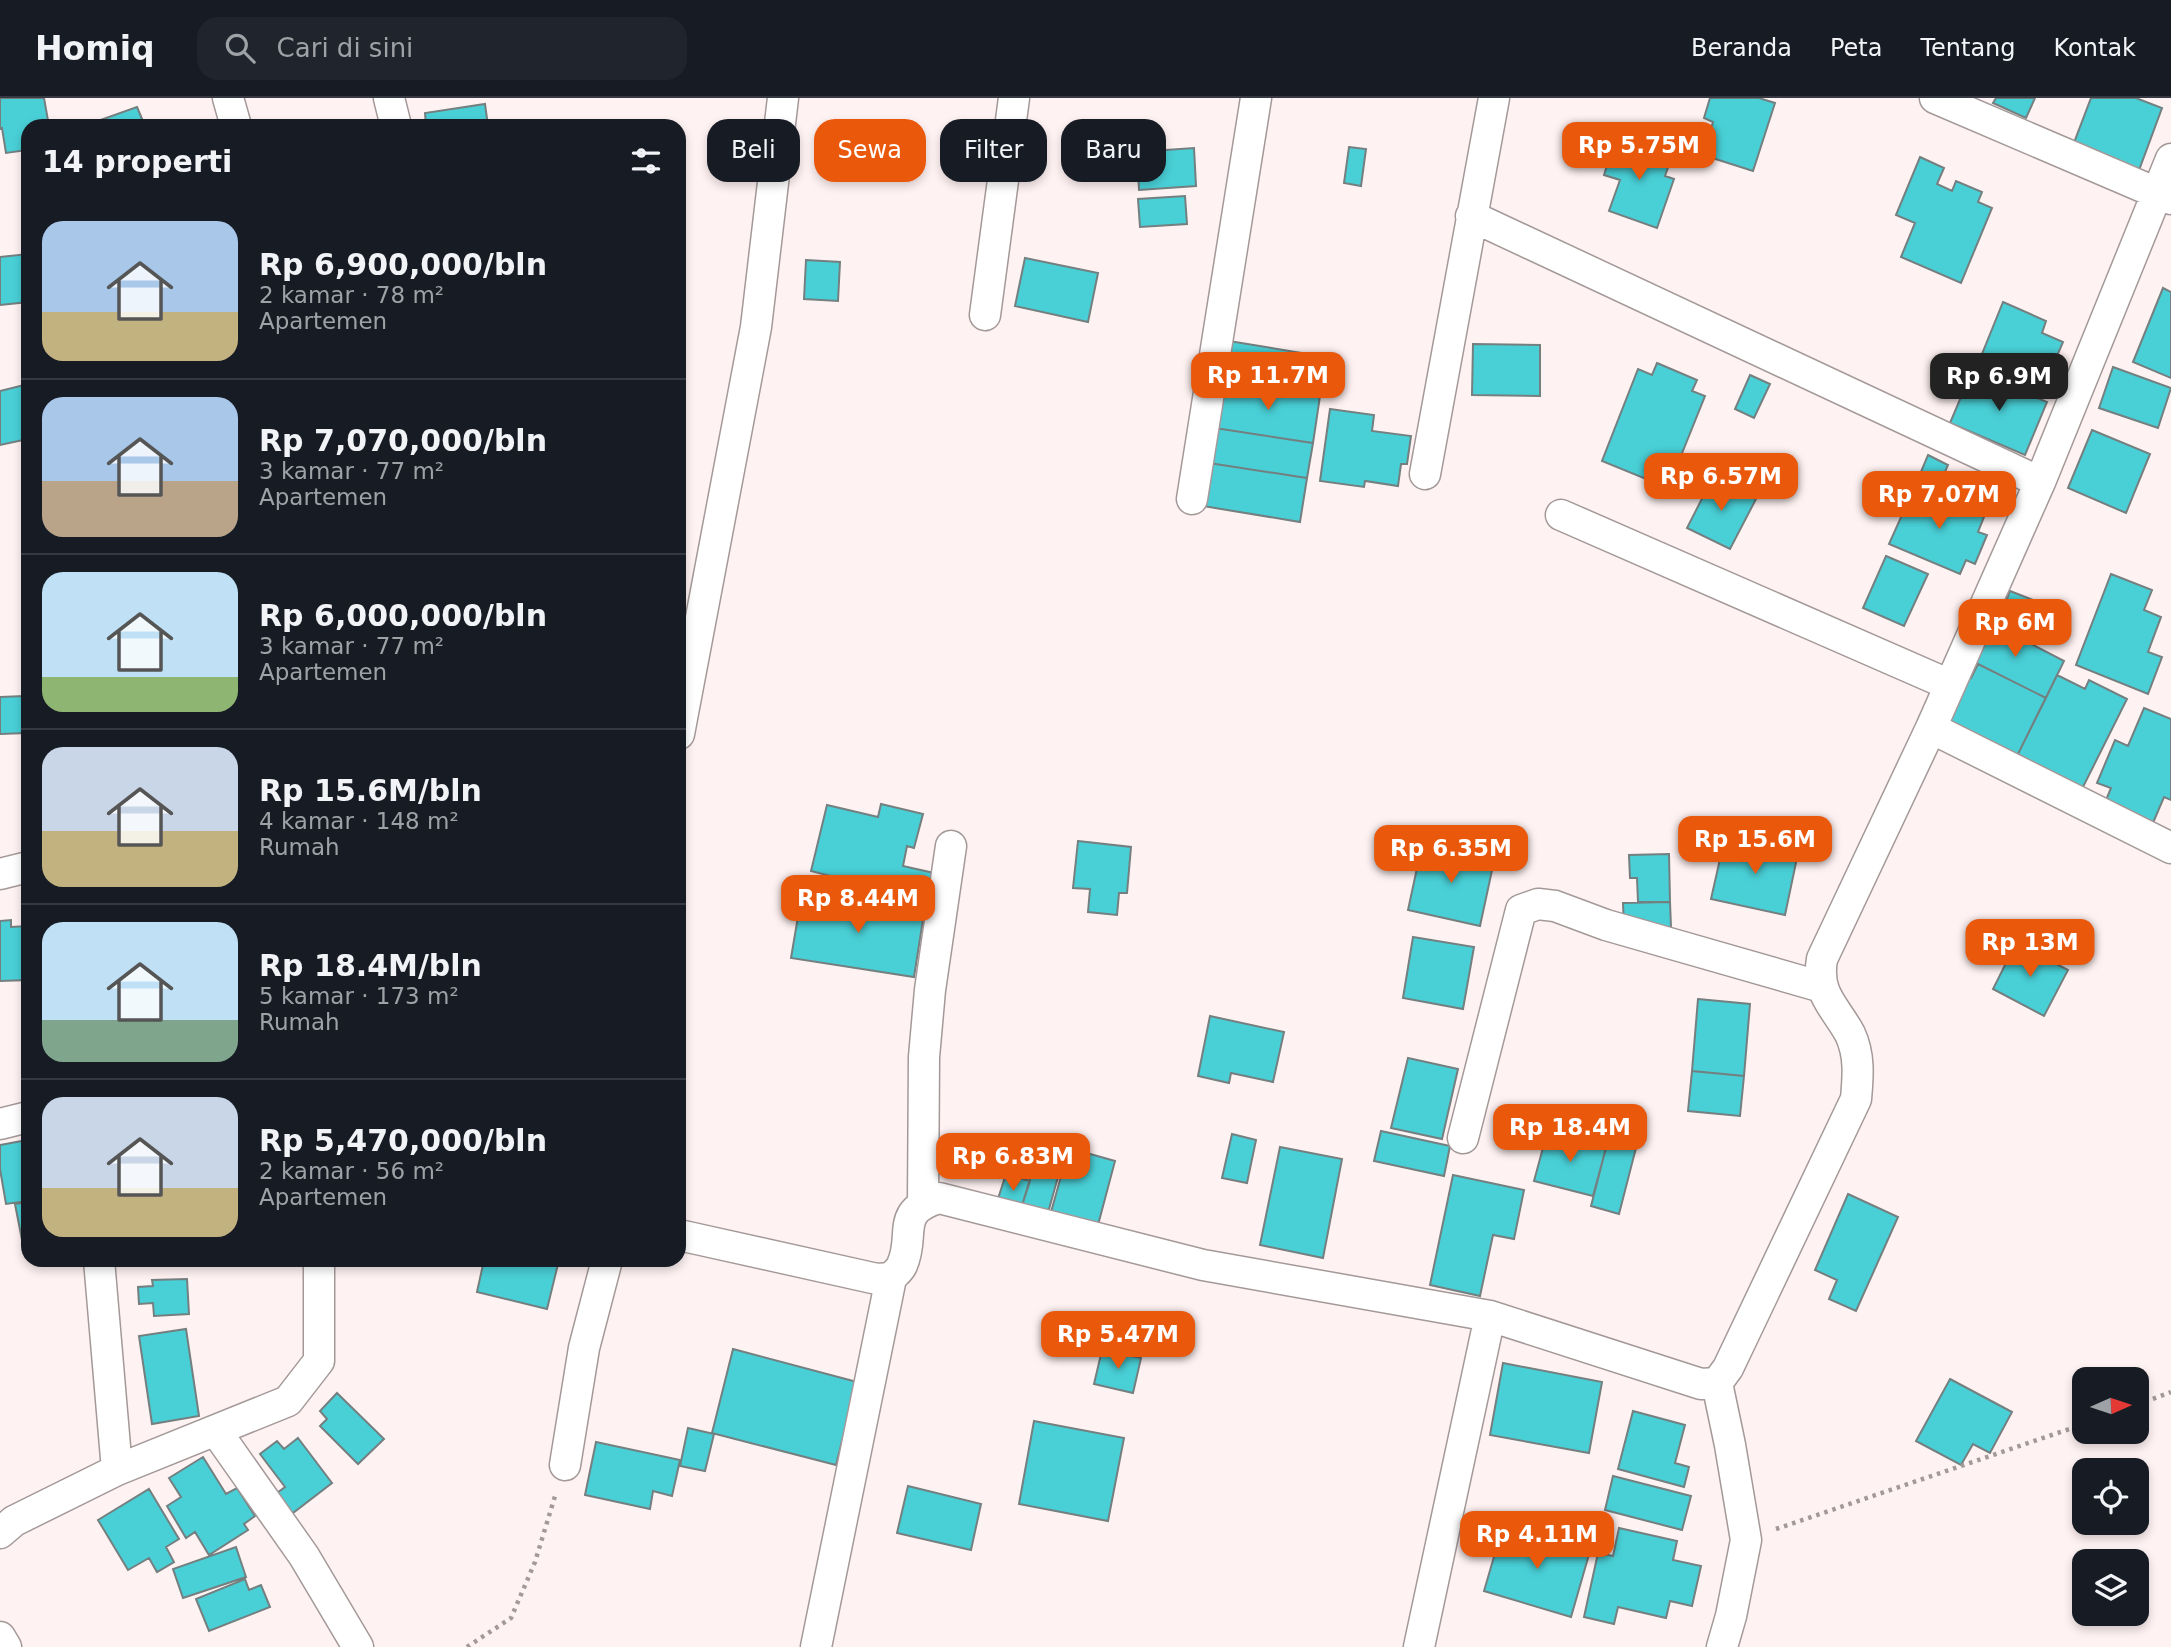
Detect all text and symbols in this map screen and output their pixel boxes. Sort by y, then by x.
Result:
search box [197,17,687,80]
text: Homiq [35,29,155,68]
icon: search [221,29,259,67]
text: Cari di sini [277,33,413,63]
text: Beranda [1691,34,1792,62]
text: Peta [1830,34,1882,62]
text: Tentang [1920,34,2016,62]
text: Kontak [2054,34,2136,62]
chip: Beli [707,119,800,182]
chip: Sewa [814,119,926,182]
chip: Filter [940,119,1047,182]
chip: Baru [1061,119,1166,182]
pin: Rp 5.75M [1567,122,1711,182]
text: Rp 5.75M [1578,132,1700,158]
icon: filters [627,142,665,180]
text: 14 properti [42,144,232,179]
text: Rp 6,900,000/bln [259,247,547,282]
icon: home [98,249,182,333]
text: 2 kamar · 78 m² [259,282,444,308]
text: Apartemen [259,308,387,334]
pin: Rp 11.7M [1196,352,1340,412]
pin: Rp 6.9M [1934,354,2064,413]
text: Rp 11.7M [1207,362,1329,388]
text: Rp 6.9M [1946,363,2052,389]
text: Rp 7,070,000/bln [259,423,547,458]
icon: home [98,425,182,509]
pin: Rp 6.57M [1649,454,1793,513]
text: 3 kamar · 77 m² [259,458,444,484]
text: Rp 6.57M [1660,463,1782,489]
pin: Rp 7.07M [1867,472,2011,531]
text: Rp 7.07M [1878,481,2000,507]
text: Apartemen [259,484,387,510]
text: Rp 6,000,000/bln [259,598,547,633]
icon: home [98,600,182,684]
pin: Rp 6M [1966,600,2064,659]
text: Rp 6M [1974,609,2056,635]
text: 3 kamar · 77 m² [259,633,444,659]
text: Apartemen [259,659,387,685]
text: Rp 15.6M/bln [259,773,482,808]
icon: home [98,775,182,859]
text: 4 kamar · 148 m² [259,808,459,834]
pin: Rp 15.6M [1683,816,1827,876]
pin: Rp 6.35M [1379,826,1523,885]
text: Rp 15.6M [1694,826,1816,852]
text: Rumah [259,834,340,860]
text: Rp 6.35M [1390,835,1512,861]
pin: Rp 8.44M [786,876,930,935]
text: Rp 8.44M [797,885,919,911]
pin: Rp 13M [1973,920,2087,979]
text: Rp 13M [1981,929,2079,955]
text: Rp 18.4M/bln [259,948,482,983]
icon: home [98,950,182,1034]
text: 5 kamar · 173 m² [259,983,459,1009]
text: Rumah [259,1009,340,1035]
pin: Rp 18.4M [1498,1104,1642,1164]
text: Rp 18.4M [1509,1114,1631,1140]
text: Rp 5,470,000/bln [259,1123,547,1158]
icon: home [98,1125,182,1209]
pin: Rp 6.83M [941,1134,1085,1193]
text: Rp 6.83M [952,1143,1074,1169]
text: 2 kamar · 56 m² [259,1158,444,1184]
text: Apartemen [259,1184,387,1210]
pin: Rp 5.47M [1046,1312,1190,1371]
text: Rp 5.47M [1057,1321,1179,1347]
north arrow [2072,1367,2149,1444]
map controls [2072,1367,2149,1626]
button: locate [2072,1458,2149,1535]
pin: Rp 4.11M [1465,1512,1609,1571]
text: Rp 4.11M [1476,1521,1598,1547]
button: layers [2072,1549,2149,1626]

